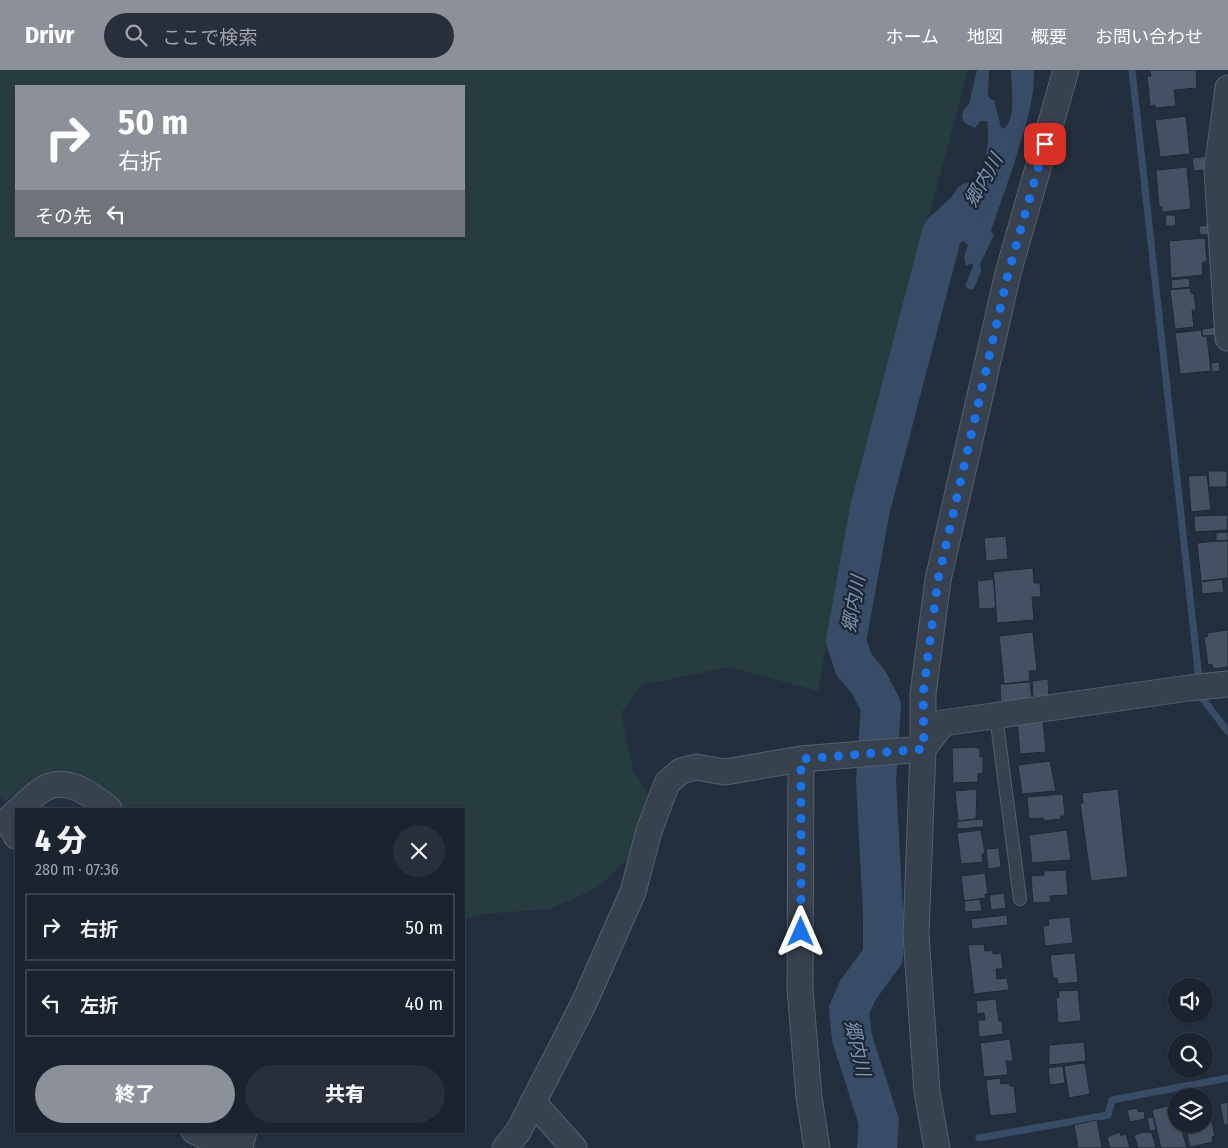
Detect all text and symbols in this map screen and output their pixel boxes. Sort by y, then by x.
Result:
search box [104,13,454,58]
text: Drivr [25,21,74,49]
icon: search [122,21,150,49]
text: ここで検索 [162,26,257,49]
text: ホーム [886,26,939,48]
text: 地図 [967,26,1003,48]
text: 概要 [1031,26,1067,48]
text: お問い合わせ [1095,26,1203,48]
text: 50 m [118,101,188,143]
icon: right [35,105,100,170]
pin [1024,123,1066,165]
icon: arrive [1031,130,1059,158]
text: 右折 [118,148,162,175]
water label: 郷内川 [959,148,1009,211]
icon: left [102,200,130,228]
text: その先 [35,205,92,228]
water label: 郷内川 [837,572,870,634]
text: 4 分 [35,823,87,859]
button: close [393,825,445,877]
text: 280 m · 07:36 [35,860,119,879]
position arrow [774,905,826,957]
icon: right [37,913,65,941]
text: 50 m [405,916,443,939]
text: 右折 [80,918,118,941]
map controls [1168,978,1213,1133]
button: sound [1168,978,1213,1023]
icon: left [37,989,65,1017]
text: 40 m [405,992,443,1015]
text: 左折 [80,994,118,1017]
water label: 郷内川 [840,1018,876,1080]
button: search [1168,1033,1213,1078]
button: 終了 [35,1065,235,1123]
button: 共有 [245,1065,445,1123]
button: layers [1168,1088,1213,1133]

